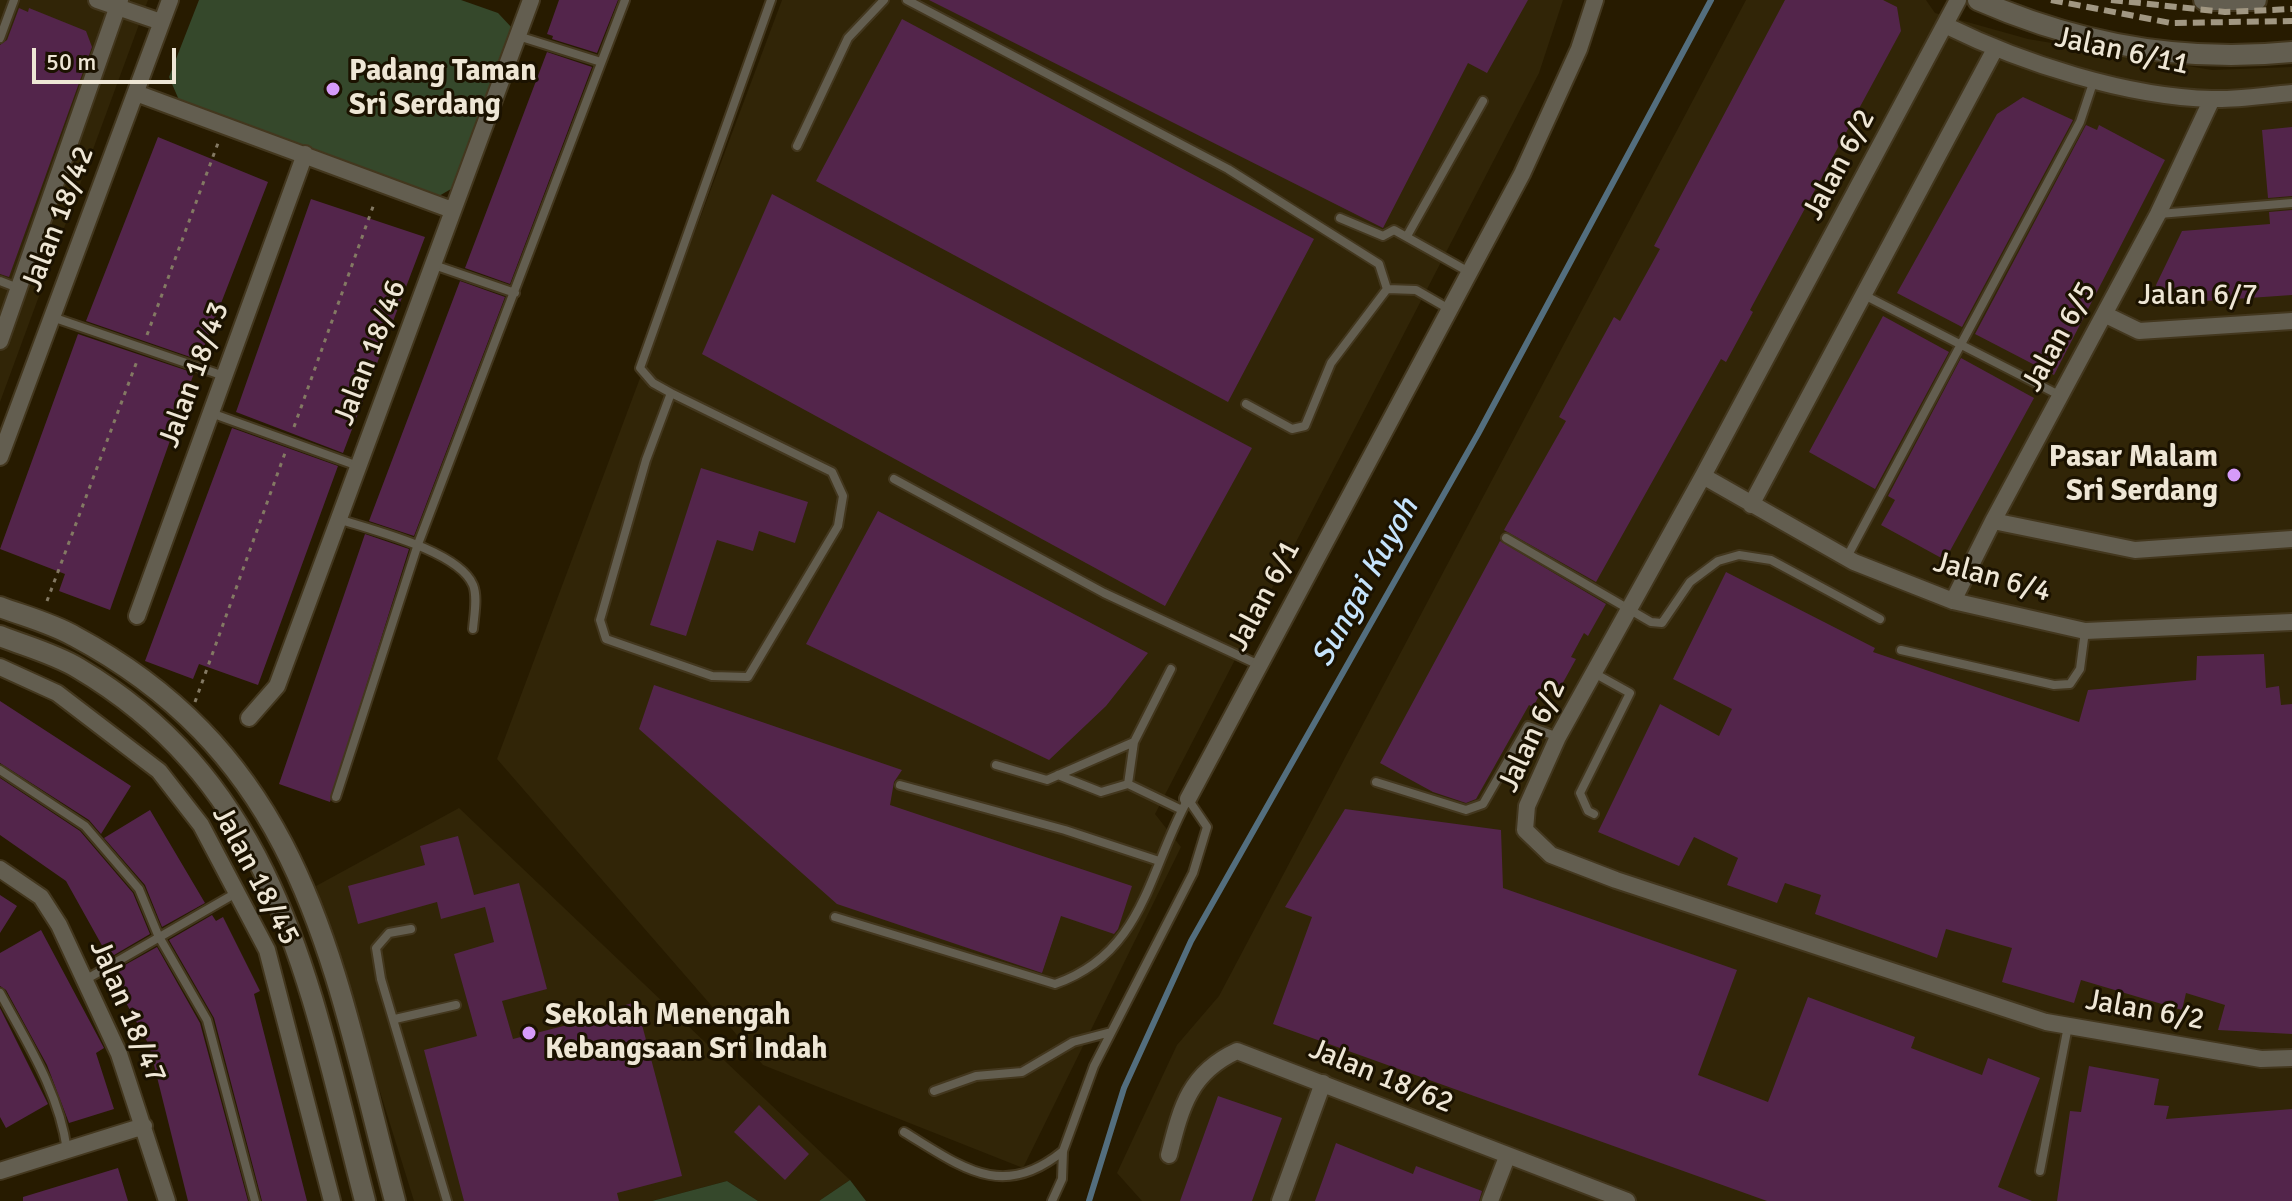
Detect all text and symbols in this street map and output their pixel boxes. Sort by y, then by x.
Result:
street label: Jalan 6/11 [2052,20,2192,84]
scale bar [36,32,180,82]
text: 50 m [46,47,96,77]
place label: Padang Taman Sri Serdang [349,54,537,124]
marker: Padang Taman Sri Serdang [324,80,342,98]
street label: Jalan 6/2 [1796,104,1884,226]
street label: Jalan 18/42 [15,141,103,297]
street label: Jalan 18/46 [327,275,415,431]
street label: Jalan 6/5 [2015,276,2105,398]
street label: Jalan 6/7 [2138,278,2258,314]
street label: Jalan 18/43 [152,297,238,453]
place label: Pasar Malam Sri Serdang [2049,440,2218,510]
marker: Pasar Malam Sri Serdang [2225,466,2243,484]
water label: Sungai Kuyoh [1304,492,1428,674]
street label: Jalan 6/1 [1221,535,1309,657]
street label: Jalan 6/4 [1929,545,2055,611]
street label: Jalan 6/2 [1491,674,1575,798]
street label: Jalan 18/45 [203,800,307,952]
street label: Jalan 18/47 [81,935,173,1089]
street label: Jalan 6/2 [2083,983,2207,1039]
place label: Sekolah Menengah Kebangsaan Sri Indah [545,998,828,1068]
marker: Sekolah Menengah Kebangsaan Sri Indah [520,1024,538,1042]
street label: Jalan 18/62 [1304,1032,1458,1122]

